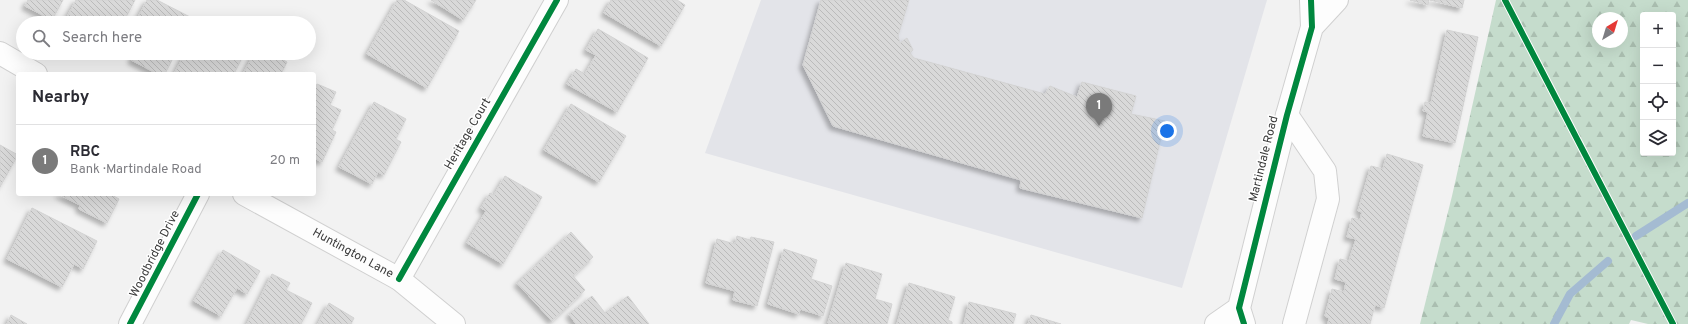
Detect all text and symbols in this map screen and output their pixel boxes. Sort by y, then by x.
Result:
north arrow [1592,12,1628,48]
map controls [1640,12,1676,156]
button: + [1640,12,1676,48]
search box [16,16,316,60]
icon: search [30,27,52,49]
text: Search here [62,29,142,48]
button: − [1640,48,1676,84]
button: locate [1640,84,1676,120]
text: Nearby [32,87,89,109]
pin: 1 [1086,93,1112,126]
street label: Heritage Court [441,95,495,173]
street label: Martindale Road [1246,114,1282,204]
button: layers [1640,120,1676,156]
your location [1157,121,1177,141]
text: RBC [70,143,100,162]
text: 1 [42,153,48,169]
text: 20 m [270,153,300,169]
text: Bank · Martindale Road [70,162,201,178]
street label: Woodbridge Drive [126,208,184,300]
street label: Huntington Lane [309,225,396,282]

